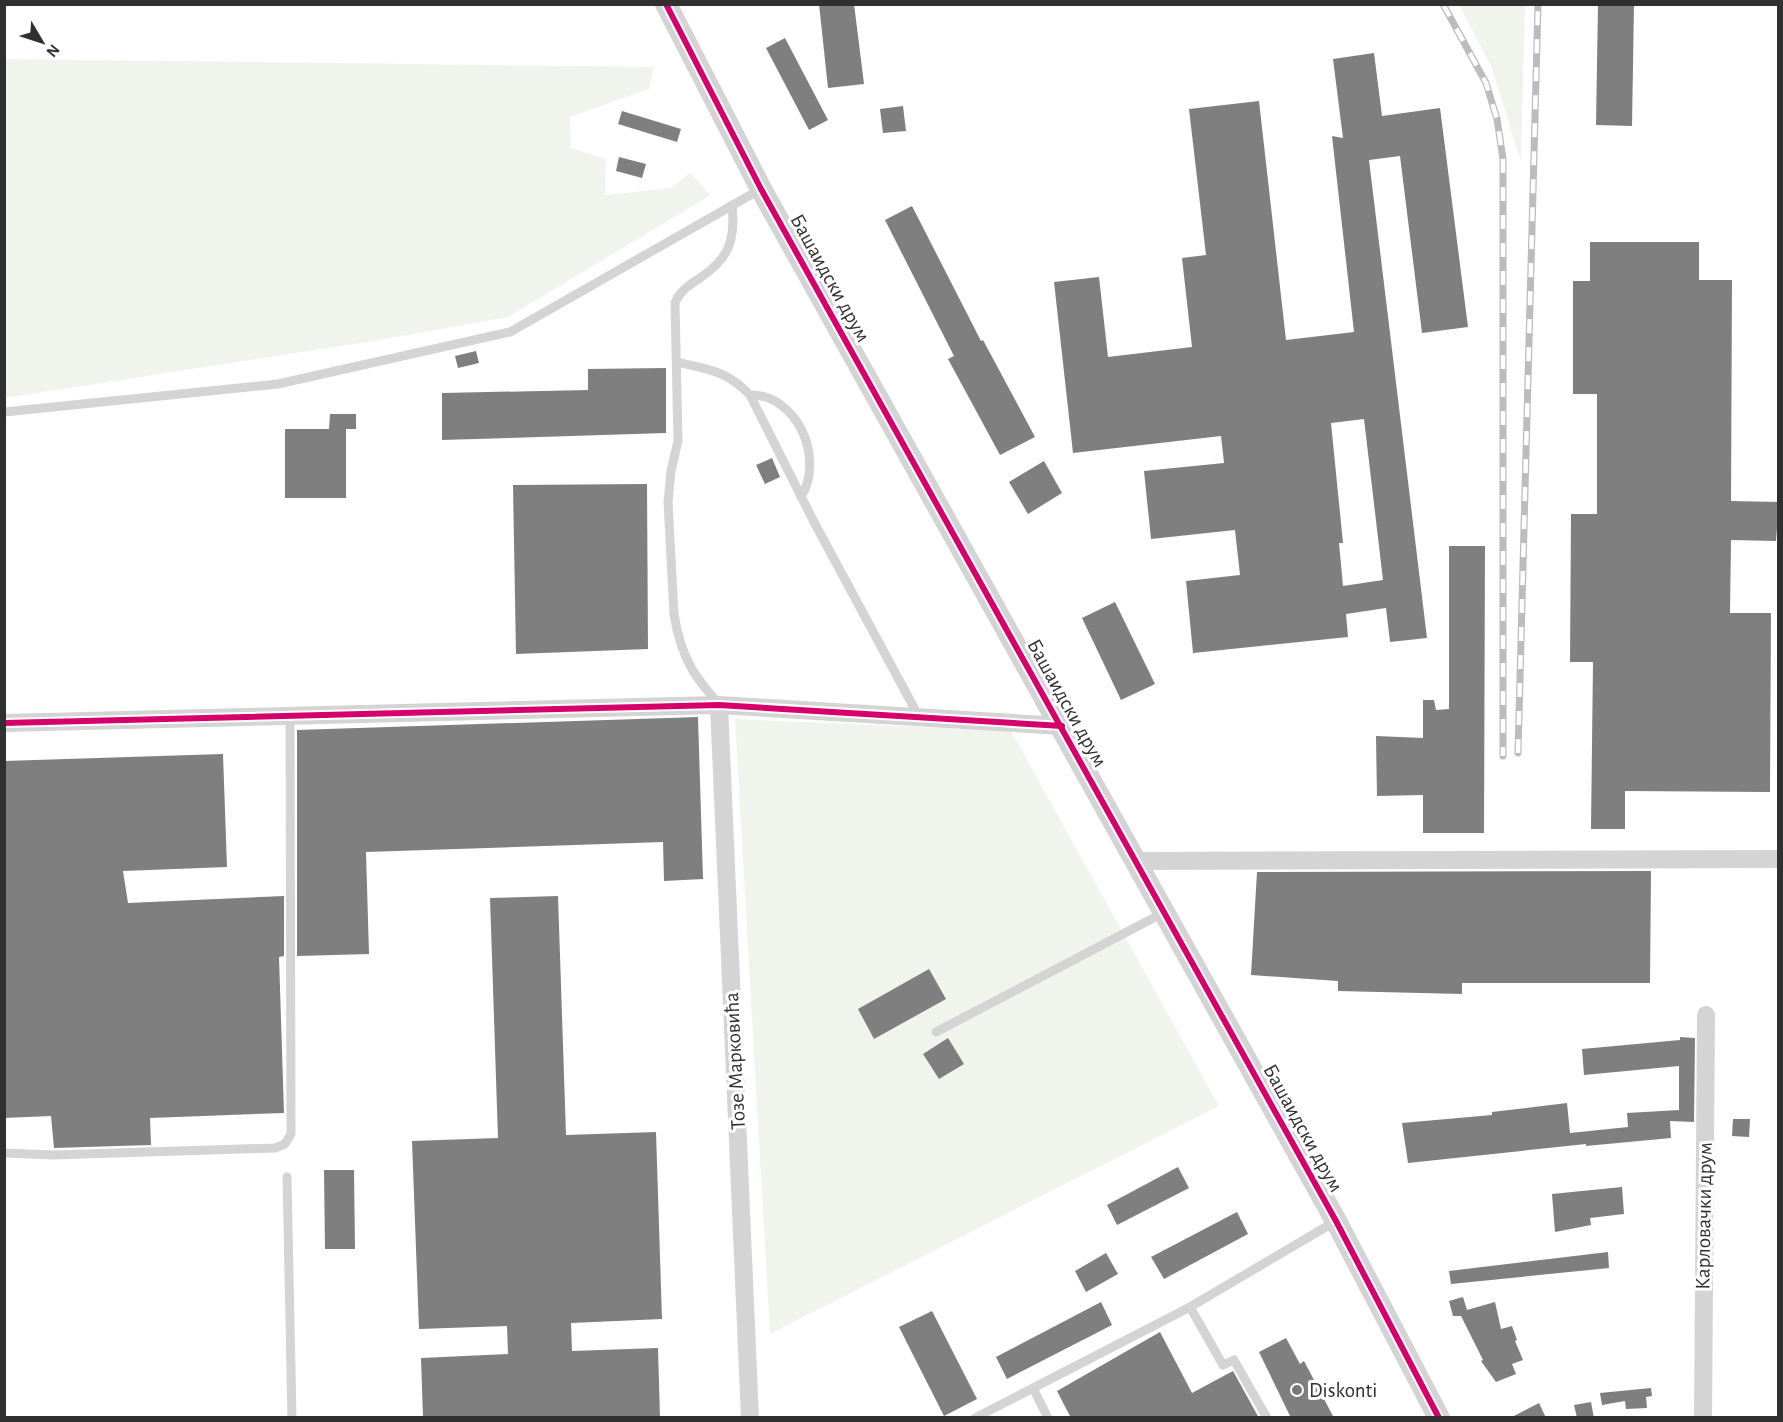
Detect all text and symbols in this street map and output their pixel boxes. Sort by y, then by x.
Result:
north arrow [12,12,72,72]
text: N [43,41,63,60]
street label: Башаидски друм [786,210,874,346]
street label: Башаидски друм [1023,635,1111,771]
street label: Тозе Марковића [721,991,749,1130]
street label: Башаидски друм [1259,1060,1347,1196]
street label: Карловачки друм [1692,1142,1716,1290]
place label: Diskonti [1309,1380,1377,1401]
marker: Diskonti [1290,1383,1304,1397]

